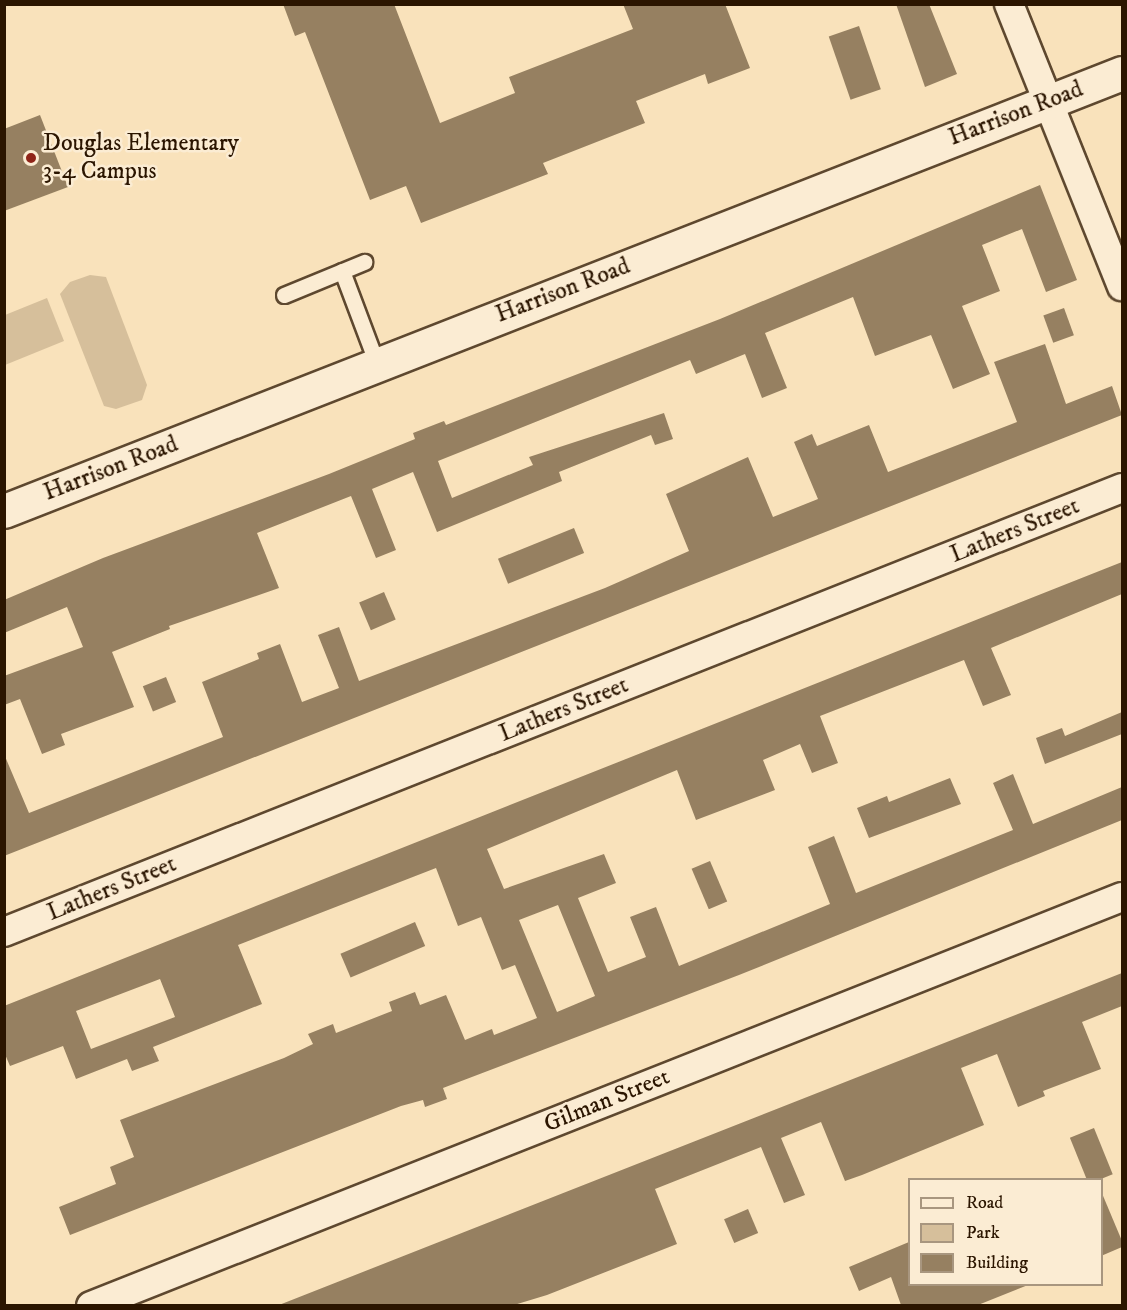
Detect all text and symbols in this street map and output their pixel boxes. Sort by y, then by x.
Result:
street label: Harrison Road [945,75,1087,153]
place label: Douglas Elementary 3-4 Campus [43,130,239,186]
marker: Douglas Elementary 3-4 Campus [24,151,38,165]
street label: Harrison Road [492,252,634,330]
street label: Harrison Road [40,430,182,508]
street label: Lathers Street [946,492,1084,570]
street label: Lathers Street [495,671,633,749]
street label: Lathers Street [43,850,181,928]
street label: Gilman Street [540,1063,674,1139]
legend [908,1178,1103,1286]
text: Road [966,1192,1003,1214]
text: Park [966,1222,1000,1244]
text: Building [966,1252,1028,1274]

